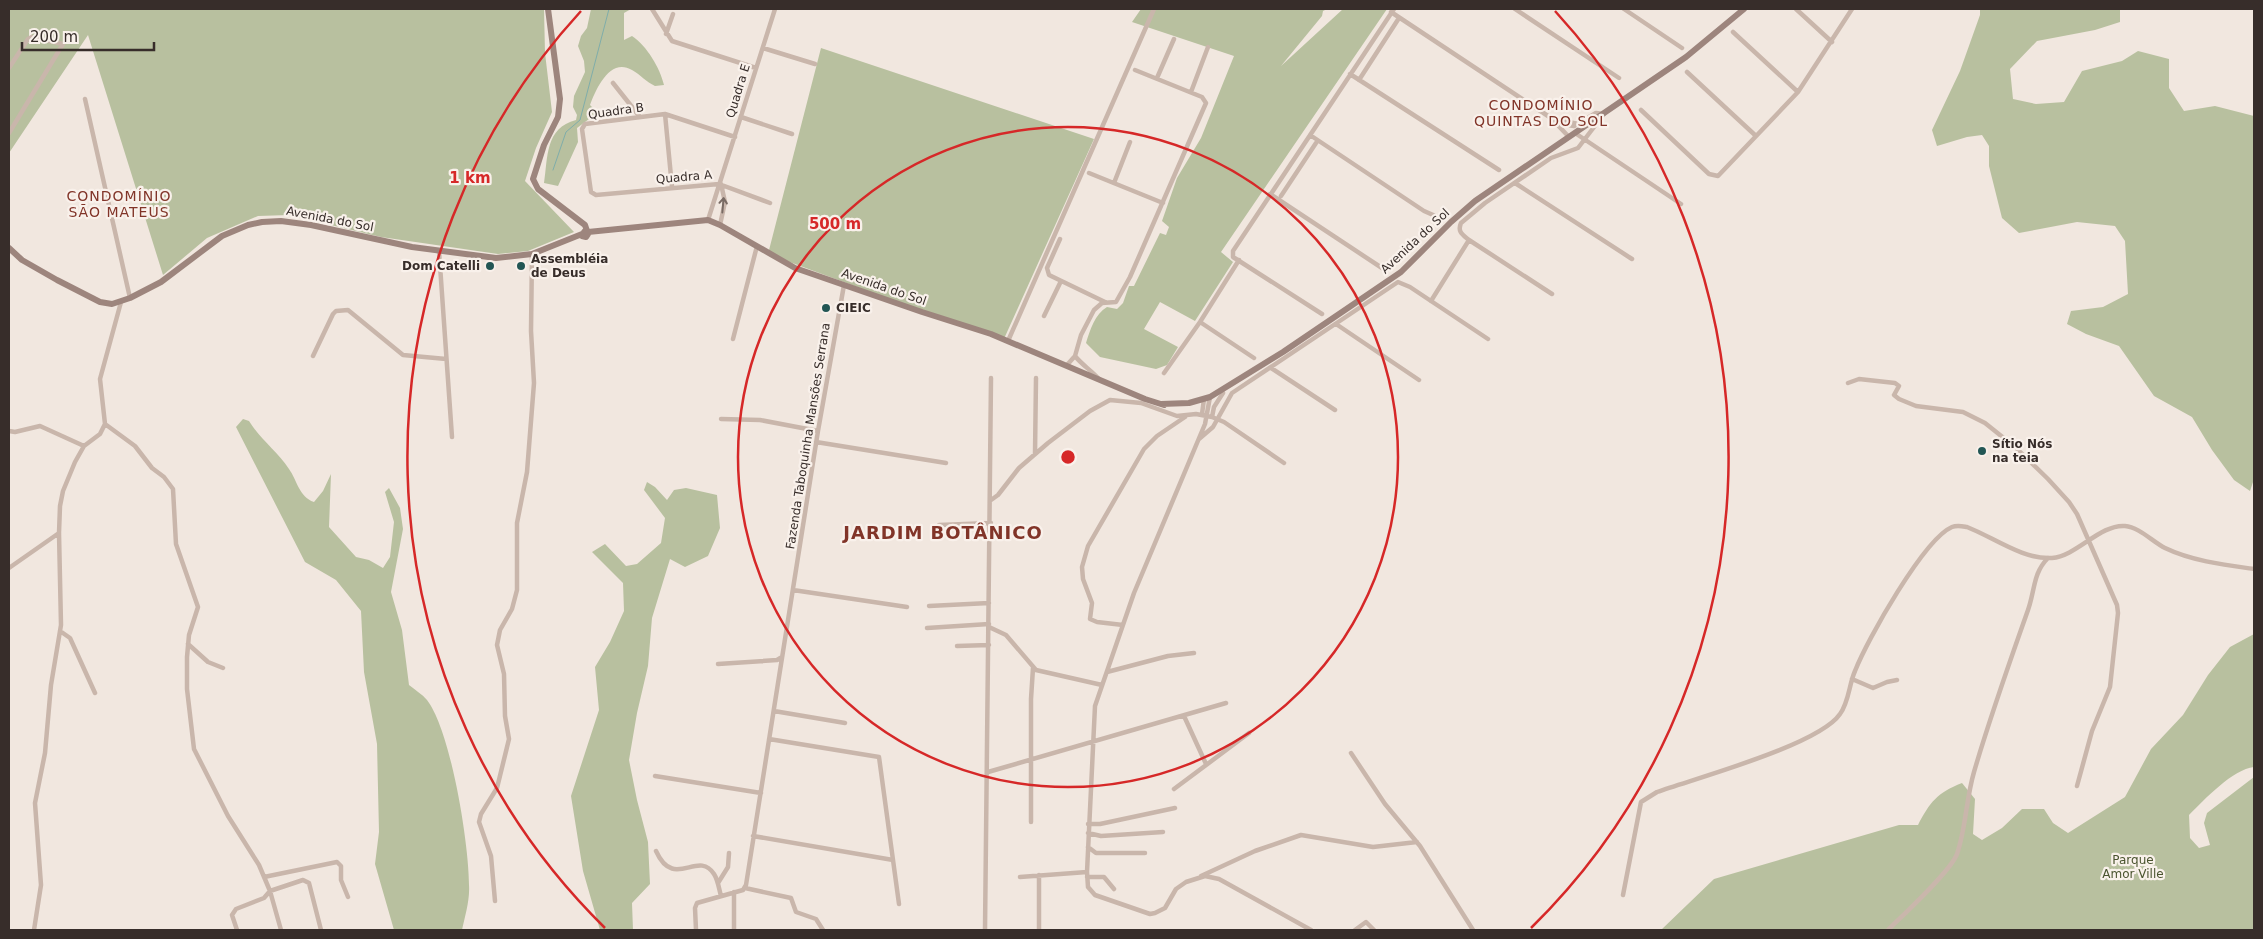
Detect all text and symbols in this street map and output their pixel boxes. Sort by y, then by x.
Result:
scale bar [22,20,155,52]
text: 200 m [30,28,78,46]
street label: Quadra E [723,62,753,120]
district label: CONDOMÍNIO QUINTAS DO SOL [1474,97,1608,129]
street label: Quadra B [587,100,645,122]
street label: Quadra A [655,168,713,186]
text: 1 km [449,169,491,187]
district label: CONDOMÍNIO SÃO MATEUS [67,188,171,220]
one-way arrow [718,197,728,213]
street label: Avenida do Sol [285,204,375,234]
street label: Avenida do Sol [1378,206,1452,276]
text: 500 m [809,215,861,233]
place label: Assembléia de Deus [531,252,608,280]
place label: Dom Catelli [402,259,480,273]
marker: Dom Catelli [484,260,496,272]
marker: Assembléia de Deus [515,260,527,272]
street label: Avenida do Sol [840,266,928,308]
place label: CIEIC [836,301,871,315]
marker: CIEIC [820,302,832,314]
street label: Fazenda Taboquinha Mansões Serrana [783,322,833,550]
place label: Sítio Nós na teia [1992,437,2052,465]
marker: Sítio Nós na teia [1976,445,1988,457]
centre of rings [1059,448,1077,466]
district label: JARDIM BOTÂNICO [841,522,1043,543]
park label: Parque Amor Ville [2102,853,2164,881]

